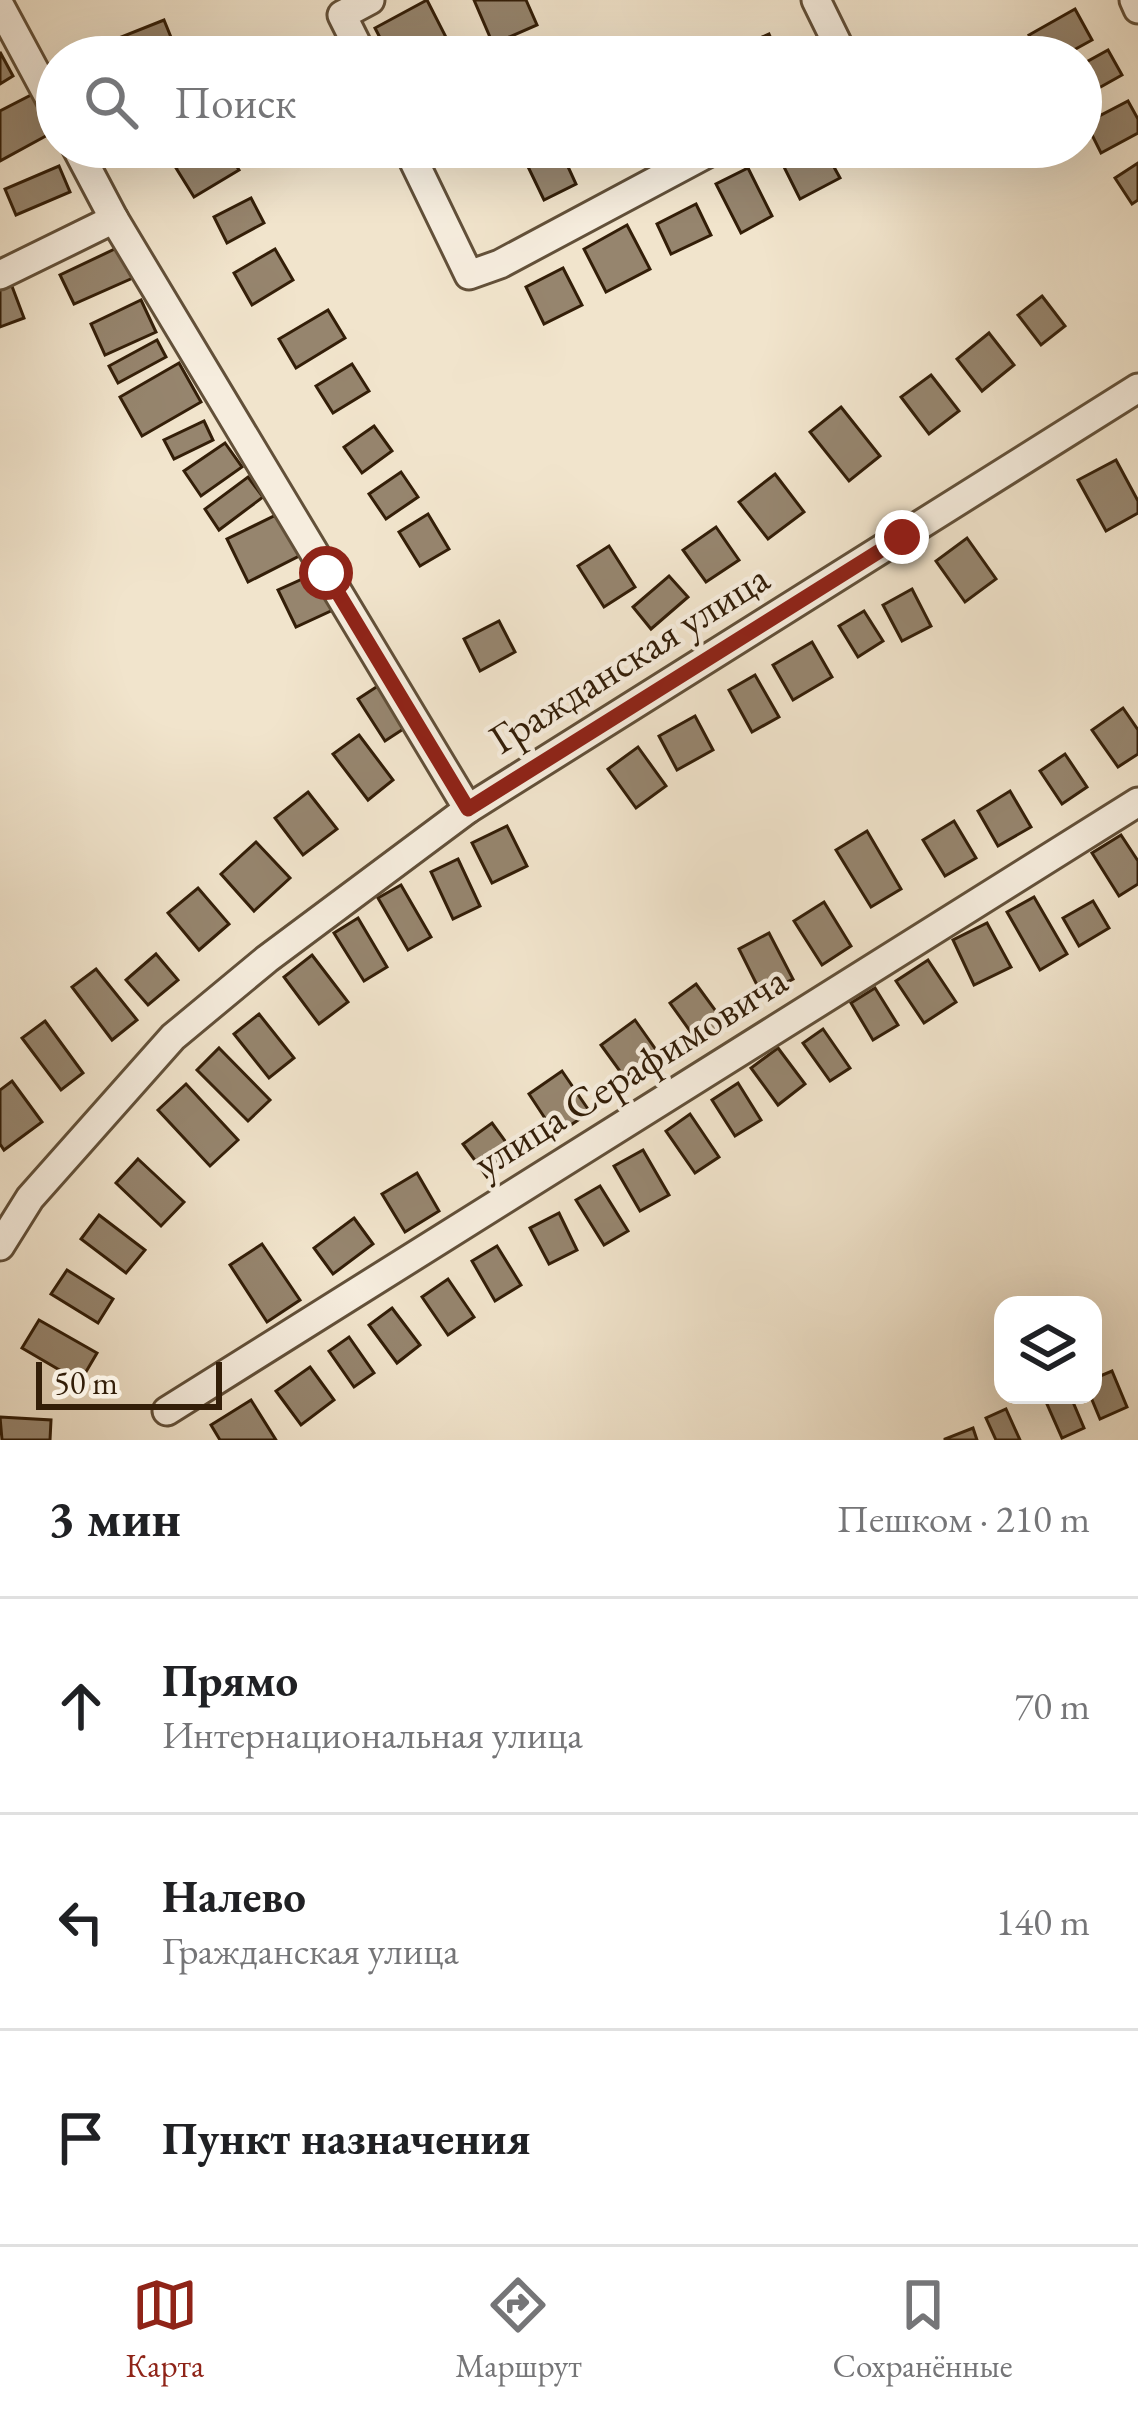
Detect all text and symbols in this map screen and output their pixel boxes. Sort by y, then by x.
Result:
search box [36,36,1102,168]
icon: search [78,69,144,135]
text: Поиск [174,73,296,131]
route end [875,510,929,564]
route start [299,546,353,600]
street label: Гражданская улица [479,550,779,766]
street label: улица Серафимовича [463,952,797,1190]
map controls [994,1296,1102,1404]
button: layers [994,1296,1102,1404]
scale bar [36,1356,222,1409]
text: 50 m [54,1361,118,1404]
text: 3 мин [48,1485,181,1551]
text: Пешком · 210 m [837,1493,1090,1544]
text: Прямо [162,1651,298,1709]
icon: ahead [48,1673,114,1739]
text: 70 m [1014,1680,1090,1731]
text: Интернациональная улица [162,1709,583,1760]
text: Налево [162,1867,306,1925]
icon: left [48,1889,114,1955]
text: 140 m [996,1896,1090,1947]
text: Гражданская улица [162,1925,459,1976]
icon: arrive [48,2105,114,2171]
text: Пункт назначения [162,2109,531,2167]
tab: Карта [125,2272,204,2387]
tab: Маршрут [455,2272,582,2387]
tab: Сохранённые [833,2272,1013,2387]

